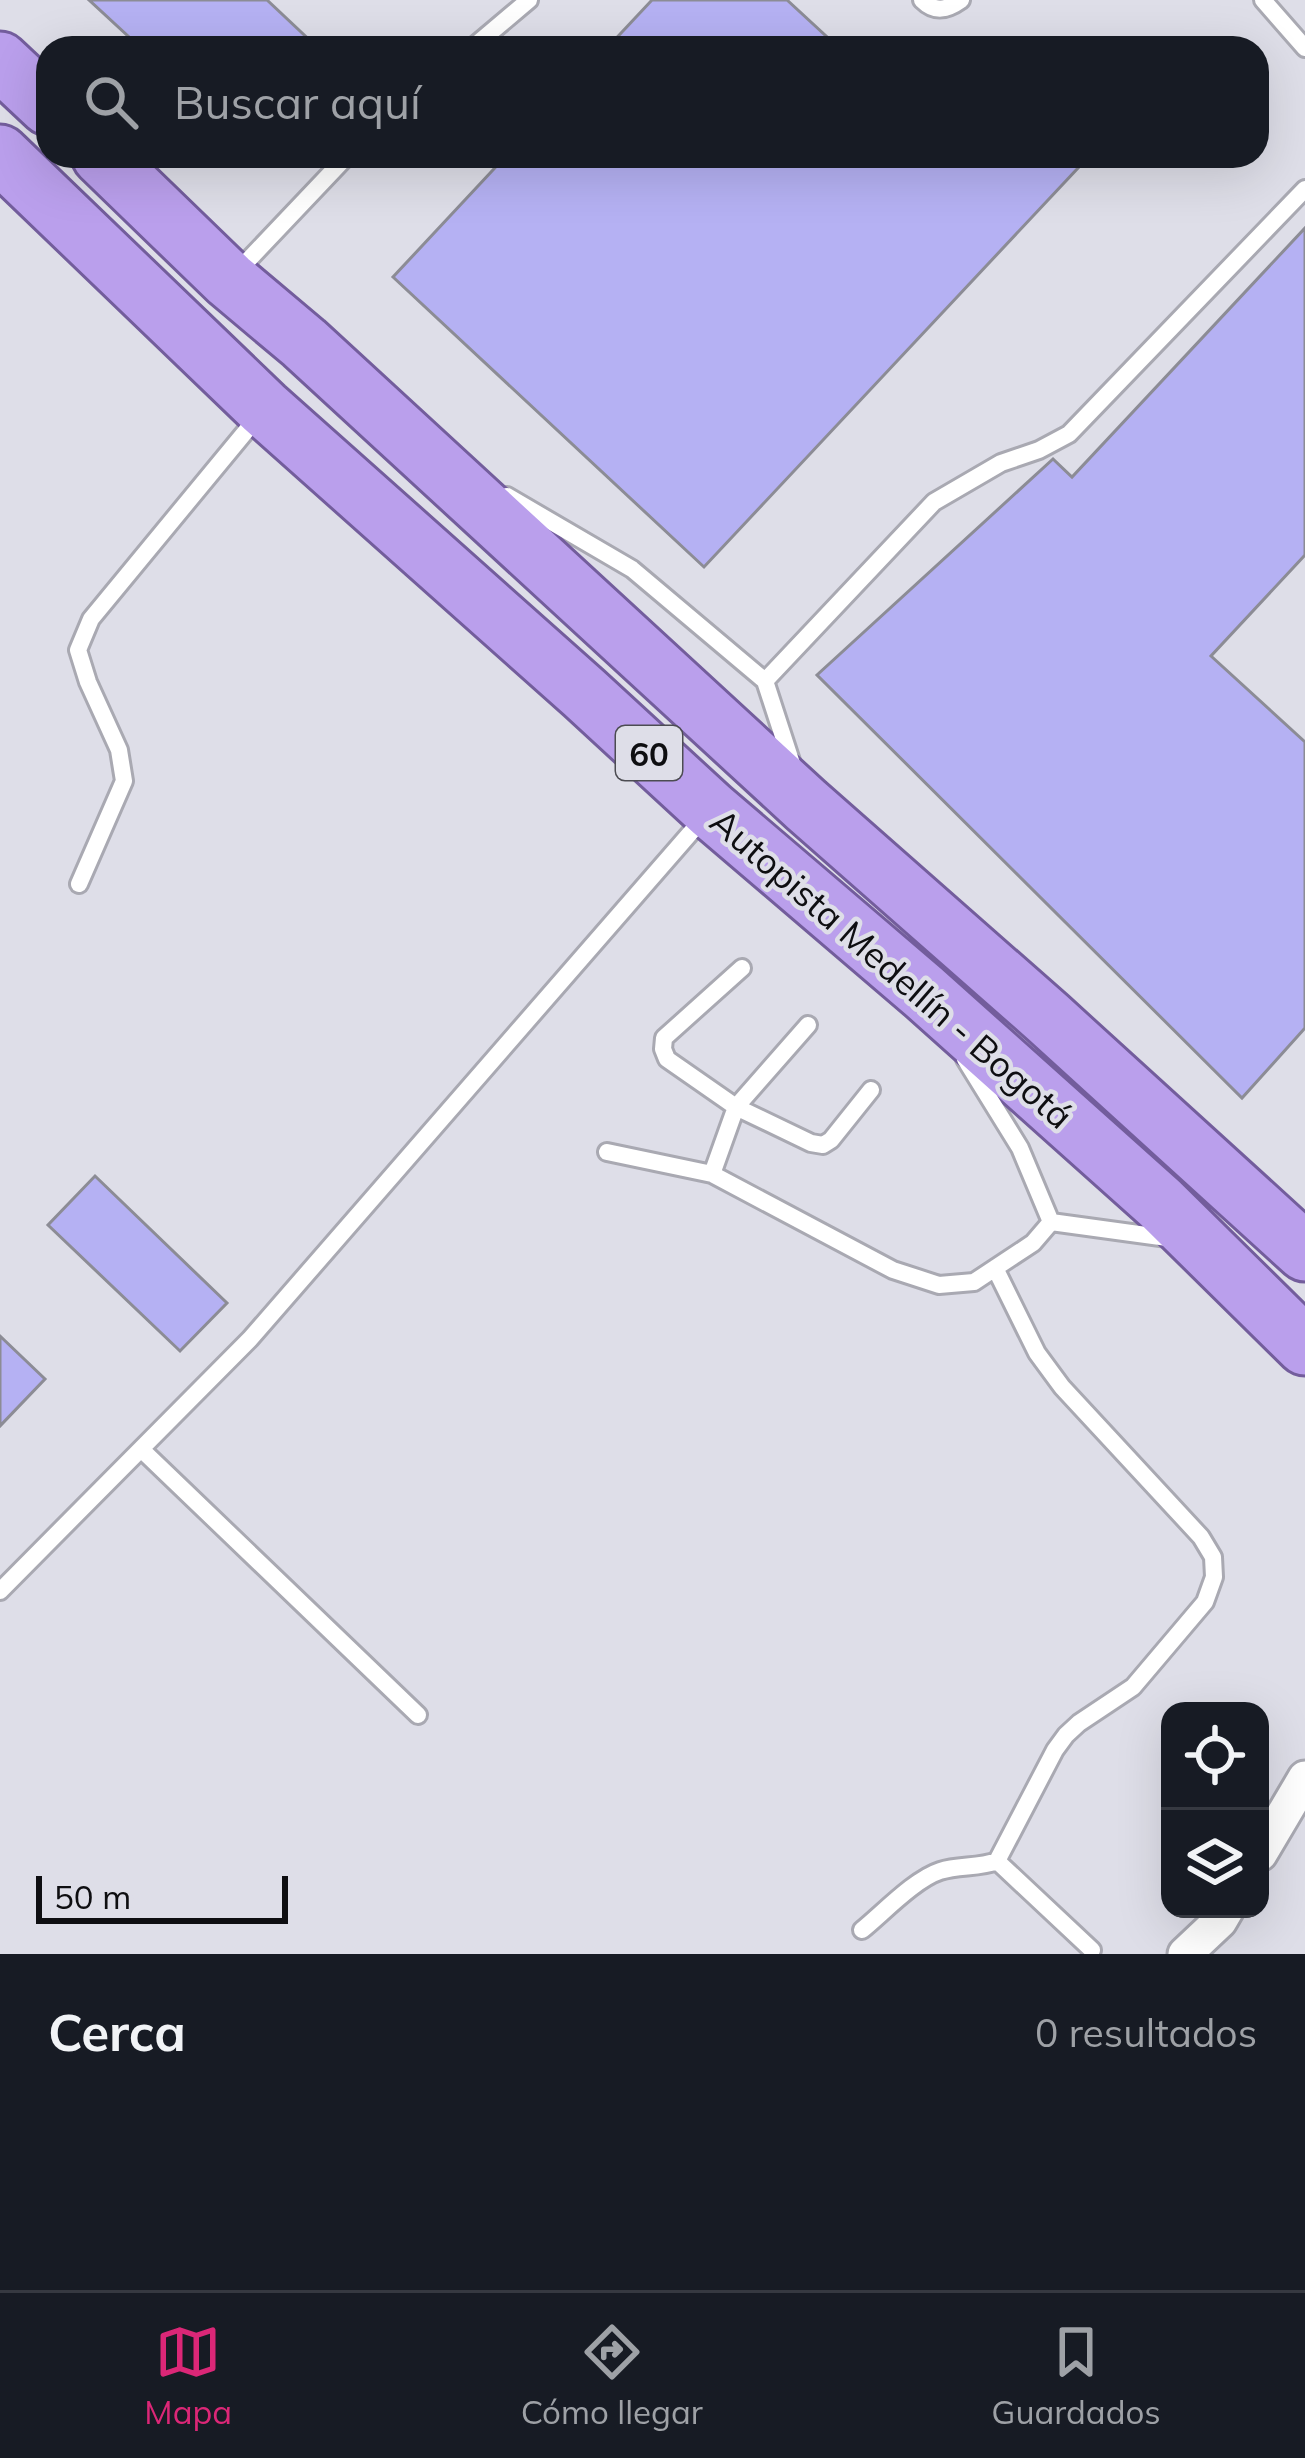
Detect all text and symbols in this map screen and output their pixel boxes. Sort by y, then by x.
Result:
search box [36,36,1269,168]
icon: search [78,69,144,135]
text: Buscar aquí [174,74,421,130]
road number: 60 [616,726,682,780]
street label: Autopista Medellín - Bogotá [702,798,1082,1138]
map controls [1161,1702,1269,1918]
button: locate [1161,1702,1269,1810]
button: layers [1161,1810,1269,1918]
scale bar [36,1870,288,1923]
text: 50 m [54,1876,131,1917]
text: Cerca [48,2000,186,2064]
text: 0 resultados [1035,2008,1257,2057]
tab: Mapa [144,2319,232,2432]
tab: Cómo llegar [521,2319,703,2432]
tab: Guardados [991,2319,1161,2432]

